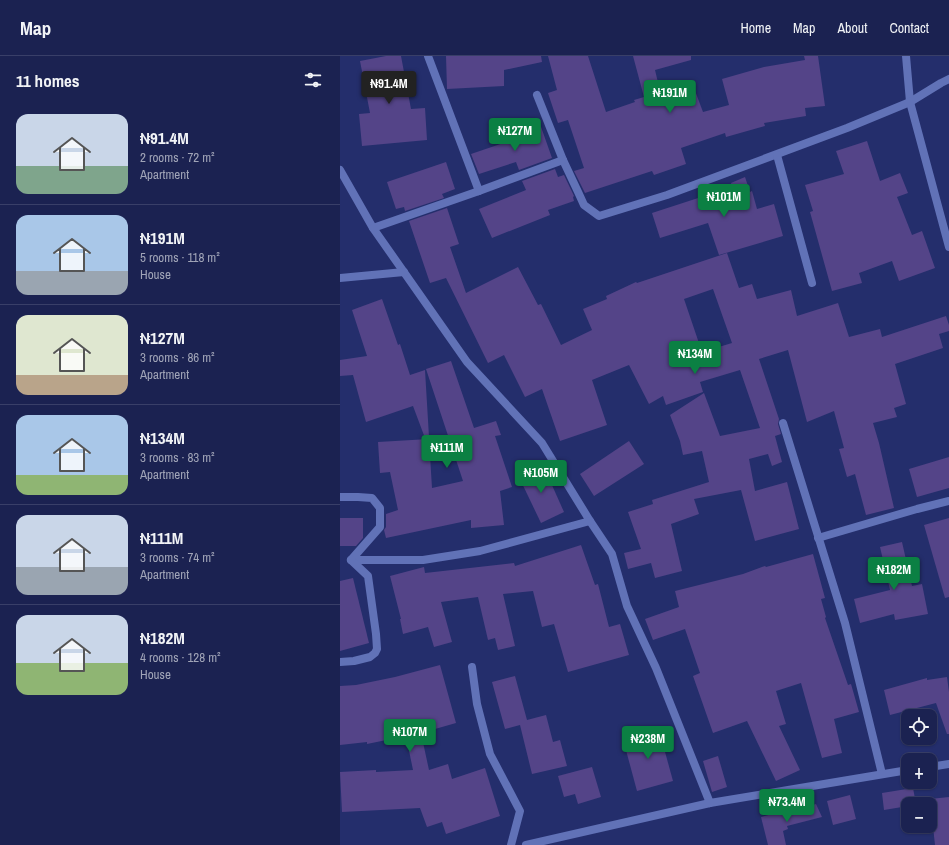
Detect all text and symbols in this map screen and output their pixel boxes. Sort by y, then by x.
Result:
text: Map [20,15,51,41]
text: Home [740,19,771,37]
text: Map [793,19,815,37]
text: About [837,19,867,37]
text: Contact [889,19,929,37]
text: 11 homes [16,69,80,92]
icon: filters [302,69,324,91]
pin: ₦91.4M [356,71,422,105]
text: ₦91.4M [370,75,408,92]
pin: ₦191M [642,80,698,114]
text: ₦191M [653,84,687,101]
pin: ₦127M [487,118,543,152]
text: ₦127M [498,122,532,139]
text: ₦91.4M [140,126,189,149]
icon: home [48,130,96,178]
text: 2 rooms · 72 m² [140,149,215,166]
text: Apartment [140,166,189,183]
pin: ₦101M [696,184,752,218]
text: ₦101M [707,188,741,205]
text: ₦191M [140,226,185,249]
icon: home [48,231,96,279]
text: 5 rooms · 118 m² [140,249,220,266]
text: House [140,266,171,283]
text: ₦127M [140,326,185,349]
icon: home [48,331,96,379]
pin: ₦134M [667,341,723,375]
text: ₦134M [678,345,712,362]
text: 3 rooms · 86 m² [140,349,215,366]
text: Apartment [140,366,189,383]
text: ₦134M [140,426,185,449]
icon: home [48,431,96,479]
pin: ₦111M [419,435,475,469]
text: ₦111M [430,439,464,456]
text: 3 rooms · 83 m² [140,449,215,466]
pin: ₦105M [513,460,569,494]
text: ₦105M [524,464,558,481]
text: Apartment [140,466,189,483]
text: ₦111M [140,526,183,549]
icon: home [48,531,96,579]
text: 3 rooms · 74 m² [140,549,215,566]
pin: ₦182M [866,557,922,591]
text: ₦182M [877,561,911,578]
text: Apartment [140,566,189,583]
text: ₦182M [140,626,185,649]
icon: home [48,631,96,679]
text: 4 rooms · 128 m² [140,649,221,666]
text: House [140,666,171,683]
map controls [901,709,937,833]
button: locate [901,709,937,745]
pin: ₦107M [382,719,438,753]
text: ₦107M [393,723,427,740]
pin: ₦238M [620,726,676,760]
text: ₦238M [631,730,665,747]
button: + [901,753,937,789]
pin: ₦73.4M [754,789,820,823]
text: ₦73.4M [768,793,806,810]
button: − [901,797,937,833]

